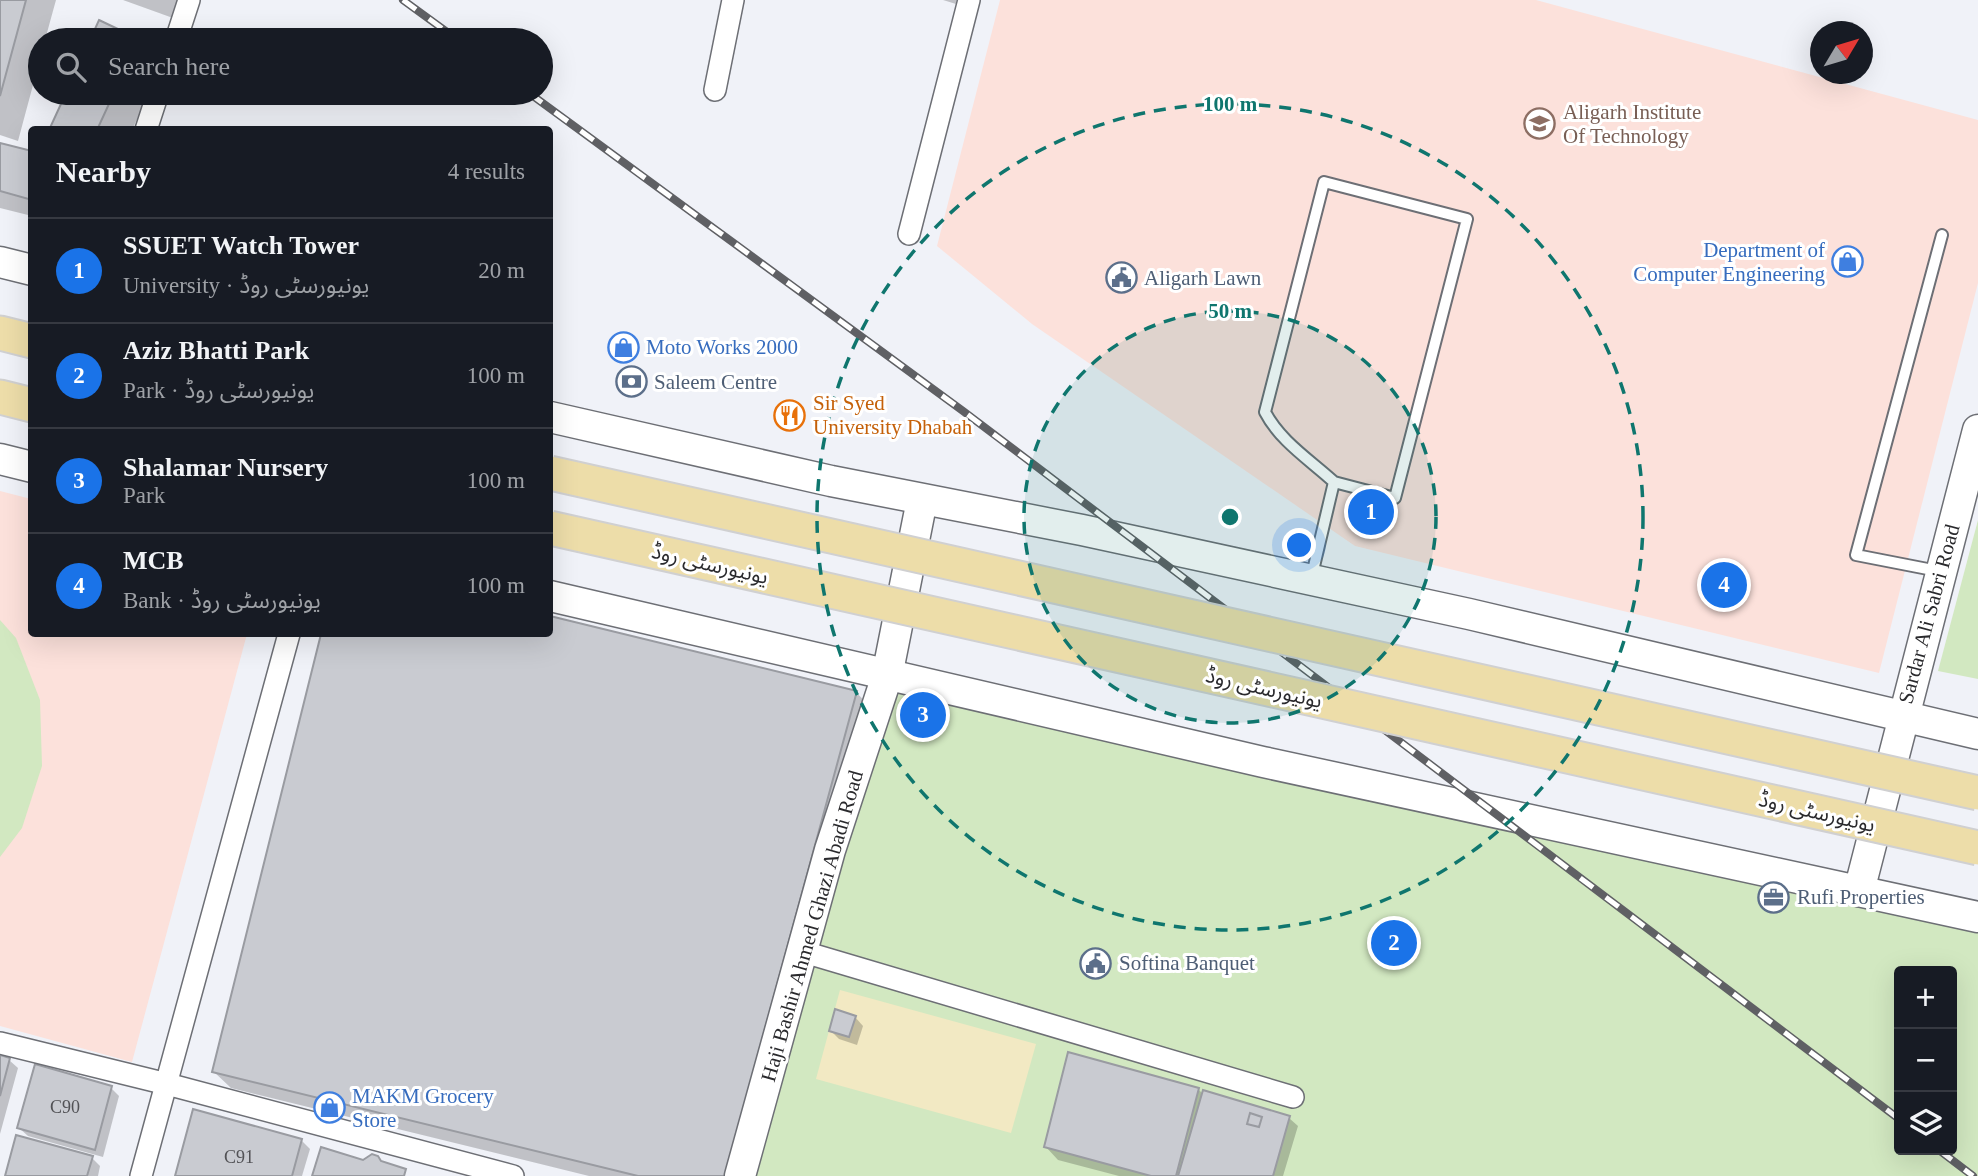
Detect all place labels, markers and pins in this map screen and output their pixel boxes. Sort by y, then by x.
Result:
place label: Aligarh Institute Of Technology [1563,100,1701,148]
school or university icon: Aligarh Institute Of Technology [1523,107,1557,141]
place label: Department of Computer Engineering [1633,238,1825,286]
shop icon: Department of Computer Engineering [1831,245,1865,279]
public building icon: Aligarh Lawn [1104,261,1138,295]
place label: Aligarh Lawn [1144,266,1262,290]
shop icon: Moto Works 2000 [606,330,640,364]
place label: Moto Works 2000 [646,335,798,359]
bank icon: Saleem Centre [614,365,648,399]
place label: Saleem Centre [654,370,777,394]
place label: Sir Syed University Dhabah [813,391,973,439]
restaurant icon: Sir Syed University Dhabah [773,398,807,432]
pin: 1 [1348,486,1394,538]
centre of rings [1218,505,1242,529]
pin: 4 [1701,559,1747,611]
pin: 3 [900,689,946,741]
office icon: Rufi Properties [1757,880,1791,914]
place label: Rufi Properties [1797,885,1925,909]
pin: 2 [1371,917,1417,969]
public building icon: Softina Banquet [1079,946,1113,980]
place label: Softina Banquet [1119,951,1255,975]
place label: MAKM Grocery Store [352,1084,494,1132]
shop icon: MAKM Grocery Store [312,1091,346,1125]

